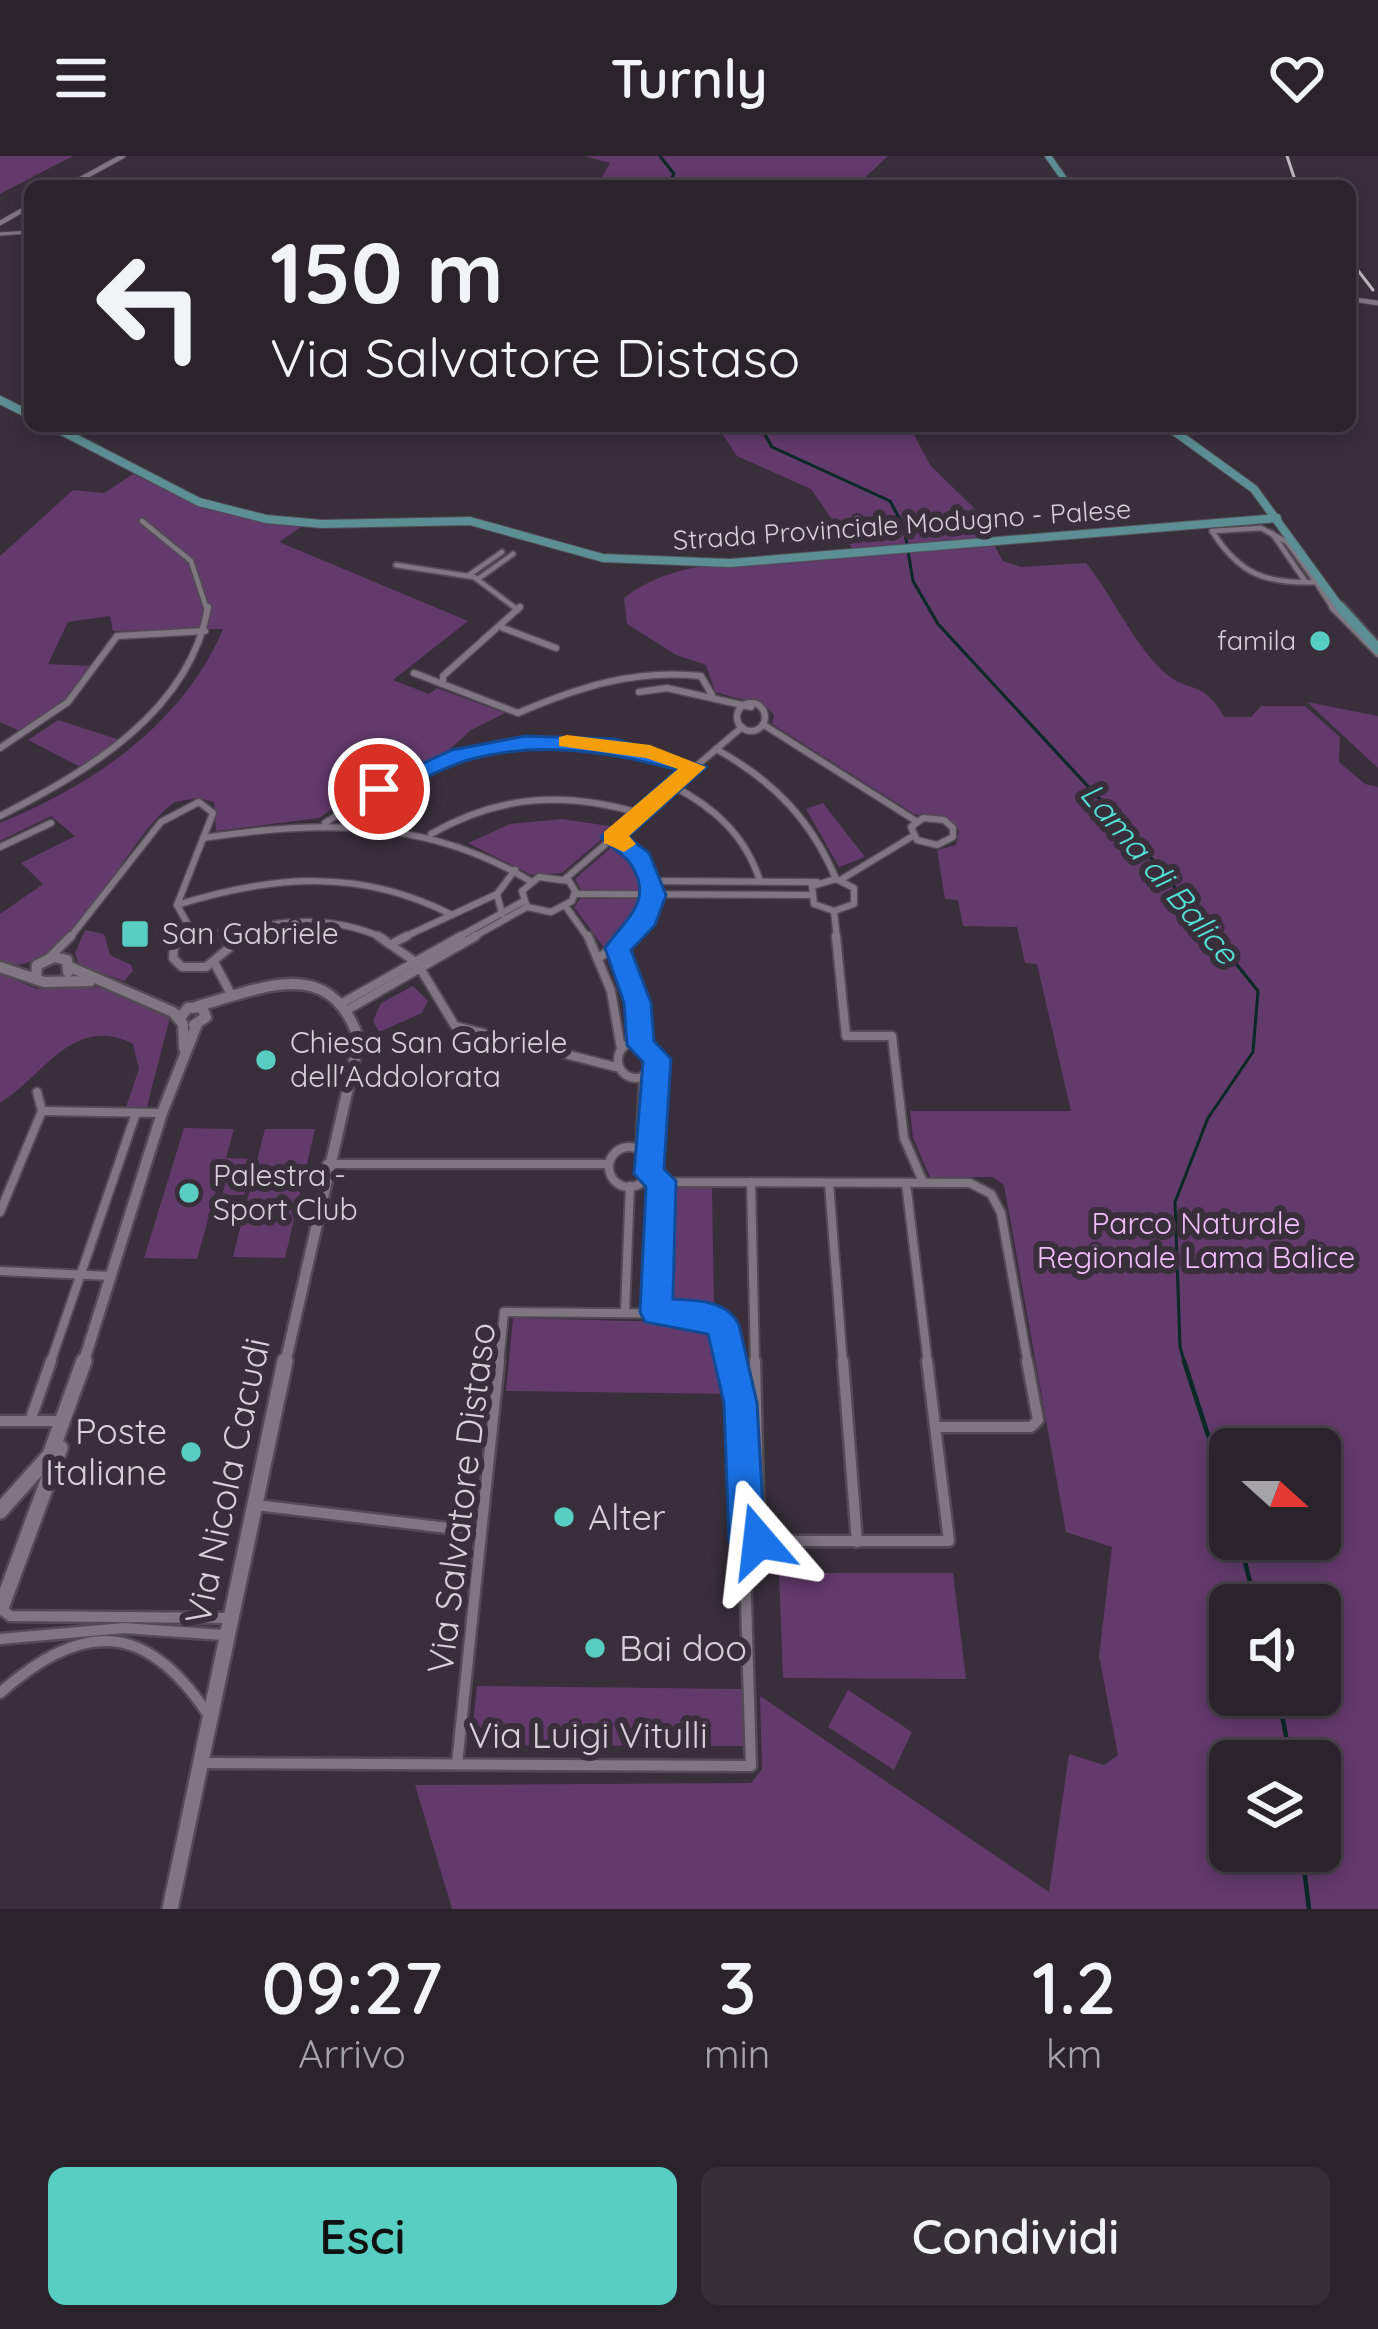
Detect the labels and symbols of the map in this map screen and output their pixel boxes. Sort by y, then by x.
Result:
street label: Strada Provinciale Modugno - Palese [672,491,1132,557]
place label: famila [1217,623,1296,657]
marker: famila [1307,628,1333,654]
pin [328,738,430,840]
water label: Lama di Balice [1072,773,1249,973]
place label: San Gabriele [162,914,339,952]
marker: San Gabriele [119,918,151,950]
place label: Chiesa San Gabriele dell'Addolorata [290,1023,567,1095]
marker: Chiesa San Gabriele dell'Addolorata [253,1047,279,1073]
place label: Palestra - Sport Club [213,1156,358,1228]
marker: Palestra - Sport Club [176,1180,202,1206]
park label: Parco Naturale Regionale Lama Balice [1037,1204,1355,1276]
street label: Via Salvatore Distaso [417,1320,504,1676]
street label: Via Nicola Cacudi [174,1334,279,1628]
place label: Poste Italiane [45,1408,167,1494]
north arrow [1209,1428,1341,1560]
marker: Poste Italiane [178,1439,204,1465]
position arrow [696,1478,822,1604]
place label: Alter [588,1494,666,1539]
marker: Alter [551,1504,577,1530]
place label: Bai doo [619,1625,747,1670]
marker: Bai doo [582,1635,608,1661]
street label: Via Luigi Vitulli [468,1712,708,1757]

